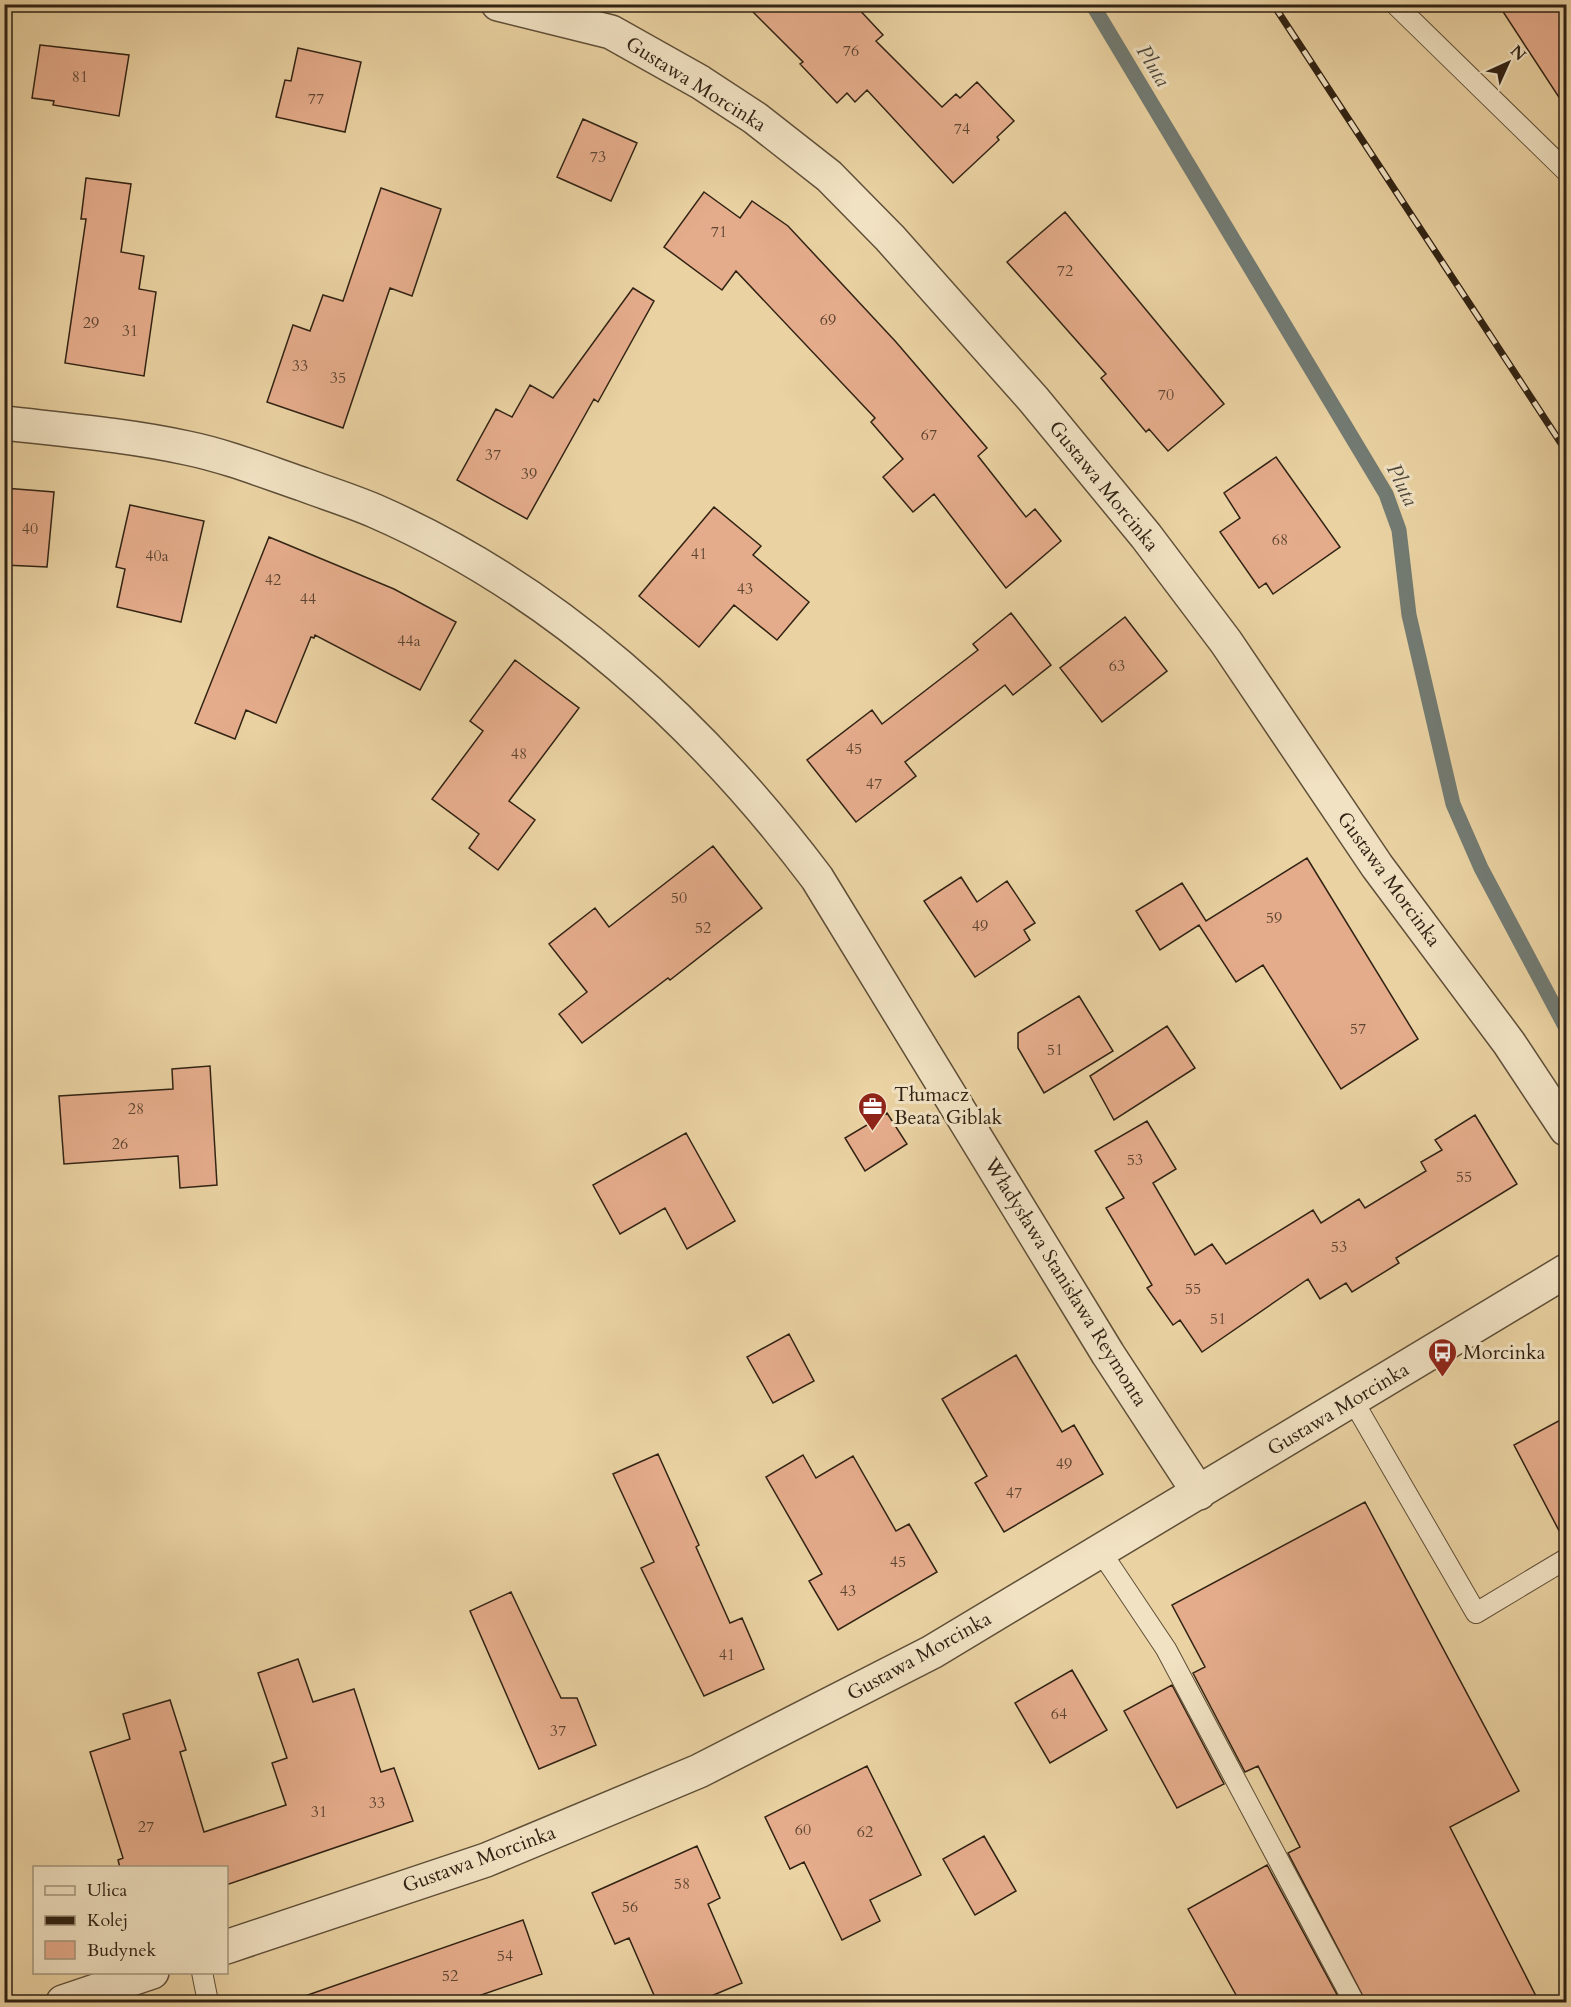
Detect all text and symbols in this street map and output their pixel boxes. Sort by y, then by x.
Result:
street label: Gustawa Morcinka [621,30,772,138]
north arrow [1478,33,1538,93]
house number: 76 [843,40,859,62]
water label: Pluta [1129,40,1177,92]
text: N [1505,40,1531,66]
house number: 81 [72,66,88,88]
house number: 77 [308,88,324,110]
house number: 74 [954,118,970,140]
house number: 73 [590,146,606,168]
house number: 71 [711,221,727,243]
house number: 72 [1057,260,1073,282]
house number: 69 [820,309,836,331]
house number: 29 [83,312,99,334]
house number: 31 [122,320,138,342]
house number: 33 [292,355,308,377]
house number: 35 [330,367,346,389]
house number: 70 [1158,384,1174,406]
street label: Gustawa Morcinka [1043,415,1165,557]
house number: 67 [921,424,937,446]
house number: 37 [485,444,501,466]
water label: Pluta [1379,459,1425,511]
house number: 39 [521,463,537,485]
house number: 40 [22,518,38,540]
house number: 68 [1272,529,1288,551]
house number: 41 [691,543,707,565]
house number: 40a [145,545,169,567]
house number: 42 [265,569,281,591]
house number: 43 [737,578,753,600]
house number: 44 [300,588,316,610]
house number: 44a [397,630,421,652]
house number: 63 [1109,655,1125,677]
house number: 45 [846,738,862,760]
house number: 48 [511,743,527,765]
house number: 47 [866,773,882,795]
street label: Gustawa Morcinka [1331,806,1447,952]
house number: 50 [671,887,687,909]
house number: 59 [1266,907,1282,929]
house number: 49 [972,915,988,937]
house number: 52 [695,917,711,939]
house number: 57 [1350,1018,1366,1040]
house number: 51 [1047,1039,1063,1061]
place label: Tłumacz Beata Giblak [894,1081,1003,1131]
office icon: Tłumacz Beata Giblak [857,1090,889,1132]
house number: 28 [128,1098,144,1120]
house number: 26 [112,1133,128,1155]
house number: 53 [1127,1149,1143,1171]
street label: Władysława Stanisława Reymonta [977,1151,1154,1412]
house number: 55 [1456,1166,1472,1188]
house number: 53 [1331,1236,1347,1258]
house number: 55 [1185,1278,1201,1300]
house number: 51 [1210,1308,1226,1330]
bus stop icon: Morcinka [1426,1336,1458,1378]
place label: Morcinka [1463,1339,1546,1366]
street label: Gustawa Morcinka [1262,1356,1414,1462]
house number: 49 [1056,1453,1072,1475]
house number: 47 [1006,1482,1022,1504]
house number: 45 [890,1551,906,1573]
house number: 43 [840,1580,856,1602]
street label: Gustawa Morcinka [842,1605,996,1707]
house number: 41 [719,1644,735,1666]
house number: 64 [1051,1703,1067,1725]
house number: 37 [550,1720,566,1742]
house number: 33 [369,1792,385,1814]
house number: 31 [311,1801,327,1823]
house number: 27 [138,1816,154,1838]
street label: Gustawa Morcinka [399,1819,560,1899]
house number: 60 [795,1819,811,1841]
house number: 62 [857,1821,873,1843]
legend [33,1866,228,1974]
house number: 58 [674,1873,690,1895]
text: Ulica [87,1878,128,1903]
house number: 56 [622,1896,638,1918]
text: Kolej [87,1908,128,1933]
text: Budynek [87,1938,157,1963]
house number: 54 [497,1945,513,1967]
house number: 52 [442,1965,458,1987]

